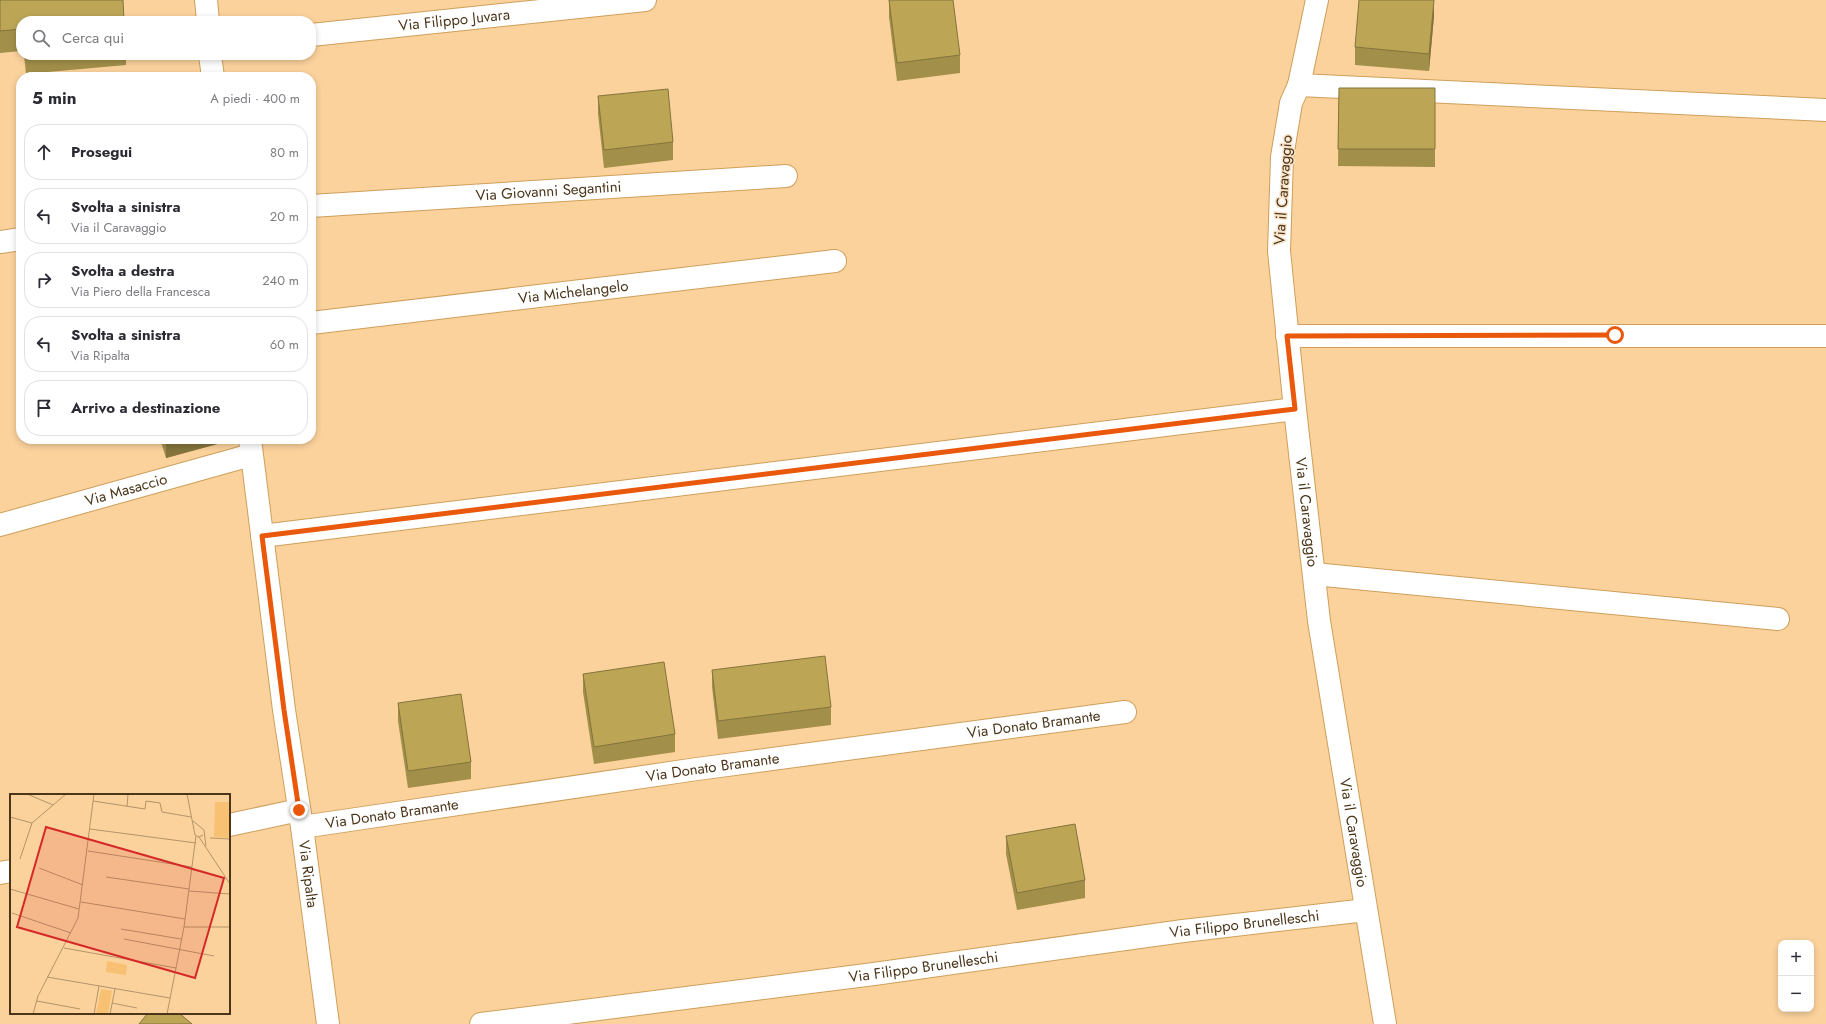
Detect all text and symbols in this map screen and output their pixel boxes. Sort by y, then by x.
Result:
street label: Via Filippo Juvara [397,3,511,37]
search box [16,16,316,60]
icon: search [30,27,52,49]
text: Cerca qui [62,27,124,49]
text: 5 min [32,86,76,110]
text: A piedi · 400 m [210,89,300,108]
street label: Via il Caravaggio [1268,134,1298,246]
icon: ahead [33,141,55,163]
text: Prosegui [71,141,132,163]
text: 80 m [270,143,299,162]
street label: Via Giovanni Segantini [475,175,622,207]
text: Svolta a sinistra [71,196,181,218]
icon: left [33,205,55,227]
text: 20 m [270,207,299,226]
text: Via il Caravaggio [71,218,166,237]
text: Svolta a destra [71,260,175,282]
icon: right [33,269,55,291]
text: 240 m [262,271,299,290]
street label: Via Michelangelo [517,275,630,309]
text: Via Piero della Francesca [71,282,210,301]
text: Svolta a sinistra [71,324,181,346]
route start [1606,326,1624,344]
icon: left [33,333,55,355]
text: 60 m [270,335,299,354]
text: Via Ripalta [71,346,130,365]
icon: arrive [33,397,55,419]
text: Arrivo a destinazione [71,397,220,419]
street label: Via il Caravaggio [1290,456,1324,568]
street label: Via Masaccio [82,468,170,512]
street label: Via Donato Bramante [966,704,1102,744]
street label: Via Donato Bramante [645,747,781,787]
street label: Via il Caravaggio [1334,776,1373,889]
street label: Via Donato Bramante [324,793,460,834]
inset map [10,794,230,1014]
route end [290,801,308,819]
street label: Via Ripalta [293,839,324,909]
street label: Via Filippo Brunelleschi [1168,904,1321,944]
map controls [1778,940,1814,1012]
button: + [1778,940,1814,976]
street label: Via Filippo Brunelleschi [847,946,1000,988]
button: − [1778,976,1814,1012]

